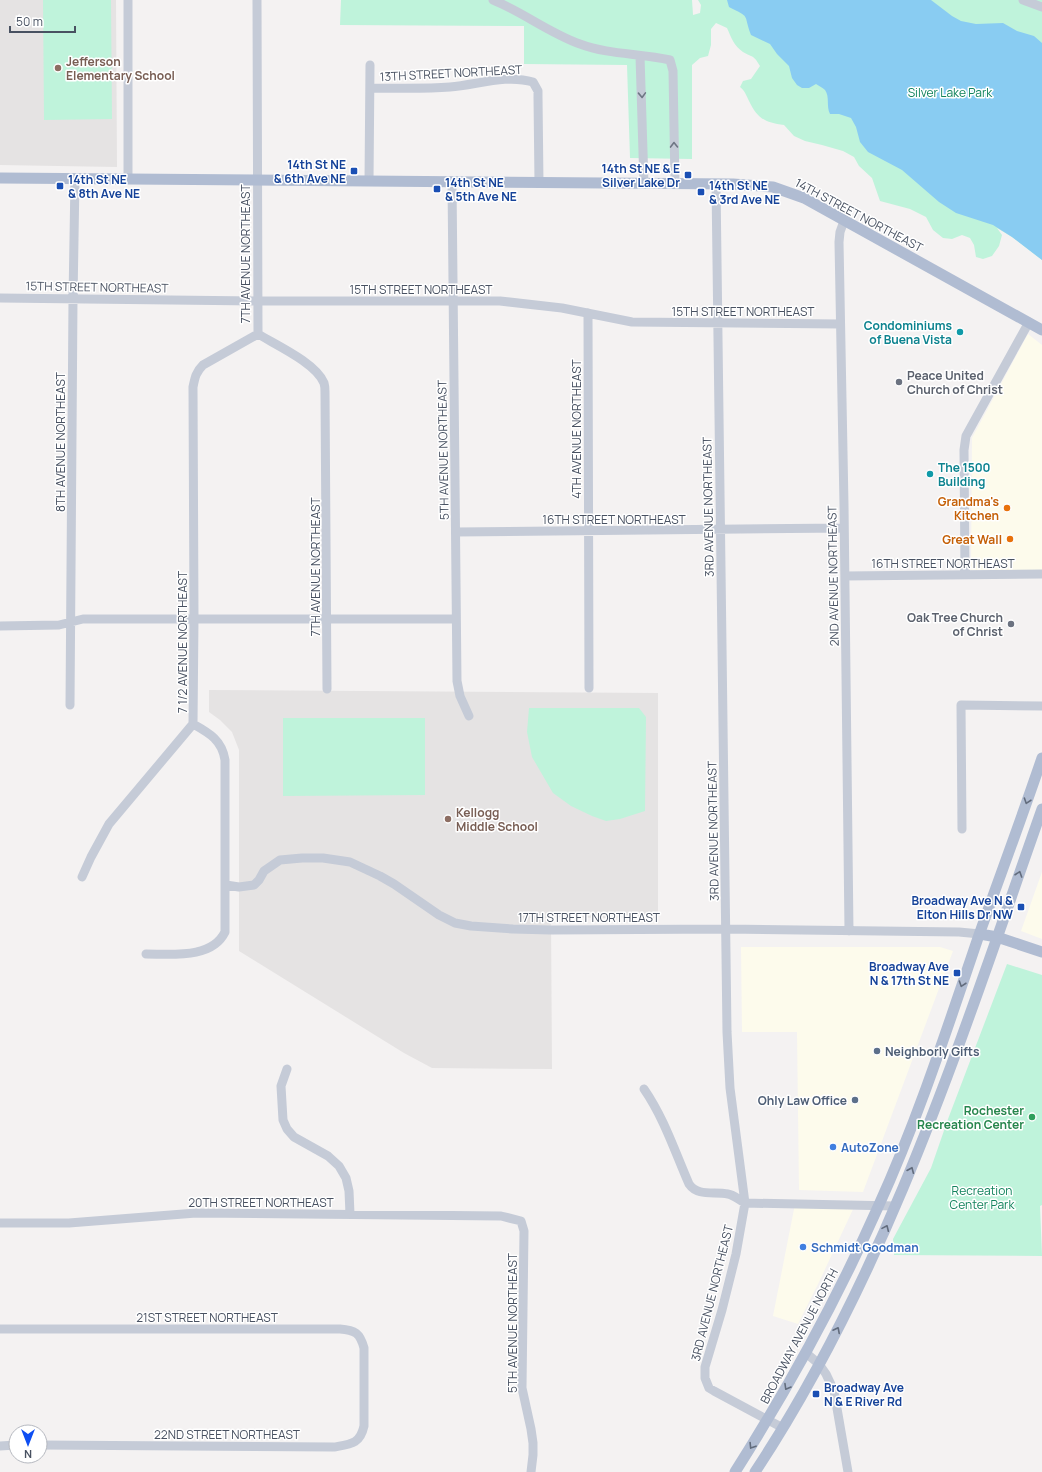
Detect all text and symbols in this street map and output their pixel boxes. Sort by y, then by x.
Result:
scale bar [10,8,75,34]
text: 50 m [16,13,43,30]
place label: Jefferson Elementary School [66,53,175,84]
street label: 13TH STREET NORTHEAST [379,61,524,85]
marker: Jefferson Elementary School [53,63,63,73]
park label: Silver Lake Park [908,84,993,101]
one-way arrow [637,92,646,98]
one-way arrow [670,142,678,148]
place label: 14th St NE & 6th Ave NE [274,156,346,187]
place label: 14th St NE & E Silver Lake Dr [601,160,680,191]
marker: 14th St NE & 6th Ave NE [349,166,359,176]
marker: 14th St NE & E Silver Lake Dr [683,170,693,180]
place label: 14th St NE & 8th Ave NE [68,171,140,202]
place label: 14th St NE & 5th Ave NE [445,174,517,205]
street label: 14TH STREET NORTHEAST [792,174,927,256]
place label: 14th St NE & 3rd Ave NE [709,177,780,208]
marker: 14th St NE & 8th Ave NE [55,181,65,191]
street label: 7TH AVENUE NORTHEAST [237,184,254,324]
marker: 14th St NE & 5th Ave NE [432,184,442,194]
marker: 14th St NE & 3rd Ave NE [696,187,706,197]
street label: 15TH STREET NORTHEAST [25,277,169,297]
street label: 15TH STREET NORTHEAST [350,281,493,298]
street label: 15TH STREET NORTHEAST [672,303,815,320]
place label: Condominiums of Buena Vista [864,317,952,348]
marker: Condominiums of Buena Vista [955,327,965,337]
street label: 4TH AVENUE NORTHEAST [568,358,585,499]
place label: Peace United Church of Christ [907,367,1003,398]
street label: 8TH AVENUE NORTHEAST [52,371,69,512]
marker: Peace United Church of Christ [894,377,904,387]
street label: 5TH AVENUE NORTHEAST [433,379,453,520]
street label: 3RD AVENUE NORTHEAST [698,436,718,577]
place label: The 1500 Building [938,459,991,490]
marker: The 1500 Building [925,469,935,479]
place label: Grandma's Kitchen [938,493,999,524]
street label: 7TH AVENUE NORTHEAST [307,497,324,637]
marker: Grandma's Kitchen [1002,503,1012,513]
street label: 2ND AVENUE NORTHEAST [823,505,843,647]
street label: 16TH STREET NORTHEAST [542,511,687,528]
place label: Great Wall [942,531,1002,548]
marker: Great Wall [1005,534,1015,544]
street label: 16TH STREET NORTHEAST [871,555,1016,572]
street label: 7 1/2 AVENUE NORTHEAST [174,570,191,713]
place label: Oak Tree Church of Christ [907,609,1003,640]
marker: Oak Tree Church of Christ [1006,619,1016,629]
street label: 3RD AVENUE NORTHEAST [703,760,723,901]
one-way arrow [1023,797,1032,804]
place label: Kellogg Middle School [456,804,538,835]
marker: Kellogg Middle School [443,814,453,824]
one-way arrow [1015,871,1023,878]
place label: Broadway Ave N & Elton Hills Dr NW [911,892,1013,923]
marker: Broadway Ave N & Elton Hills Dr NW [1016,902,1026,912]
street label: 17TH STREET NORTHEAST [518,909,661,926]
place label: Broadway Ave N & 17th St NE [869,958,949,989]
marker: Broadway Ave N & 17th St NE [952,968,962,978]
one-way arrow [959,980,967,987]
place label: Neighborly Gifts [885,1043,980,1060]
marker: Neighborly Gifts [872,1046,882,1056]
place label: Ohly Law Office [758,1092,847,1109]
marker: Ohly Law Office [850,1095,860,1105]
place label: Rochester Recreation Center [917,1102,1024,1133]
marker: Rochester Recreation Center [1027,1112,1037,1122]
place label: AutoZone [841,1139,899,1156]
marker: AutoZone [828,1142,838,1152]
one-way arrow [907,1166,915,1173]
park label: Recreation Center Park [950,1182,1015,1213]
street label: 20TH STREET NORTHEAST [188,1194,335,1211]
street label: 3RD AVENUE NORTHEAST [687,1222,737,1363]
one-way arrow [881,1224,889,1232]
place label: Schmidt Goodman [811,1239,919,1256]
marker: Schmidt Goodman [798,1242,808,1252]
street label: 5TH AVENUE NORTHEAST [504,1252,521,1393]
street label: BROADWAY AVENUE NORTH [756,1265,842,1407]
street label: 21ST STREET NORTHEAST [136,1309,279,1326]
one-way arrow [832,1326,840,1334]
place label: Broadway Ave N & E River Rd [824,1379,904,1410]
one-way arrow [785,1383,792,1390]
marker: Broadway Ave N & E River Rd [811,1389,821,1399]
north arrow [8,1424,48,1464]
street label: 22ND STREET NORTHEAST [154,1426,301,1443]
one-way arrow [749,1442,756,1449]
text: N [24,1447,32,1462]

